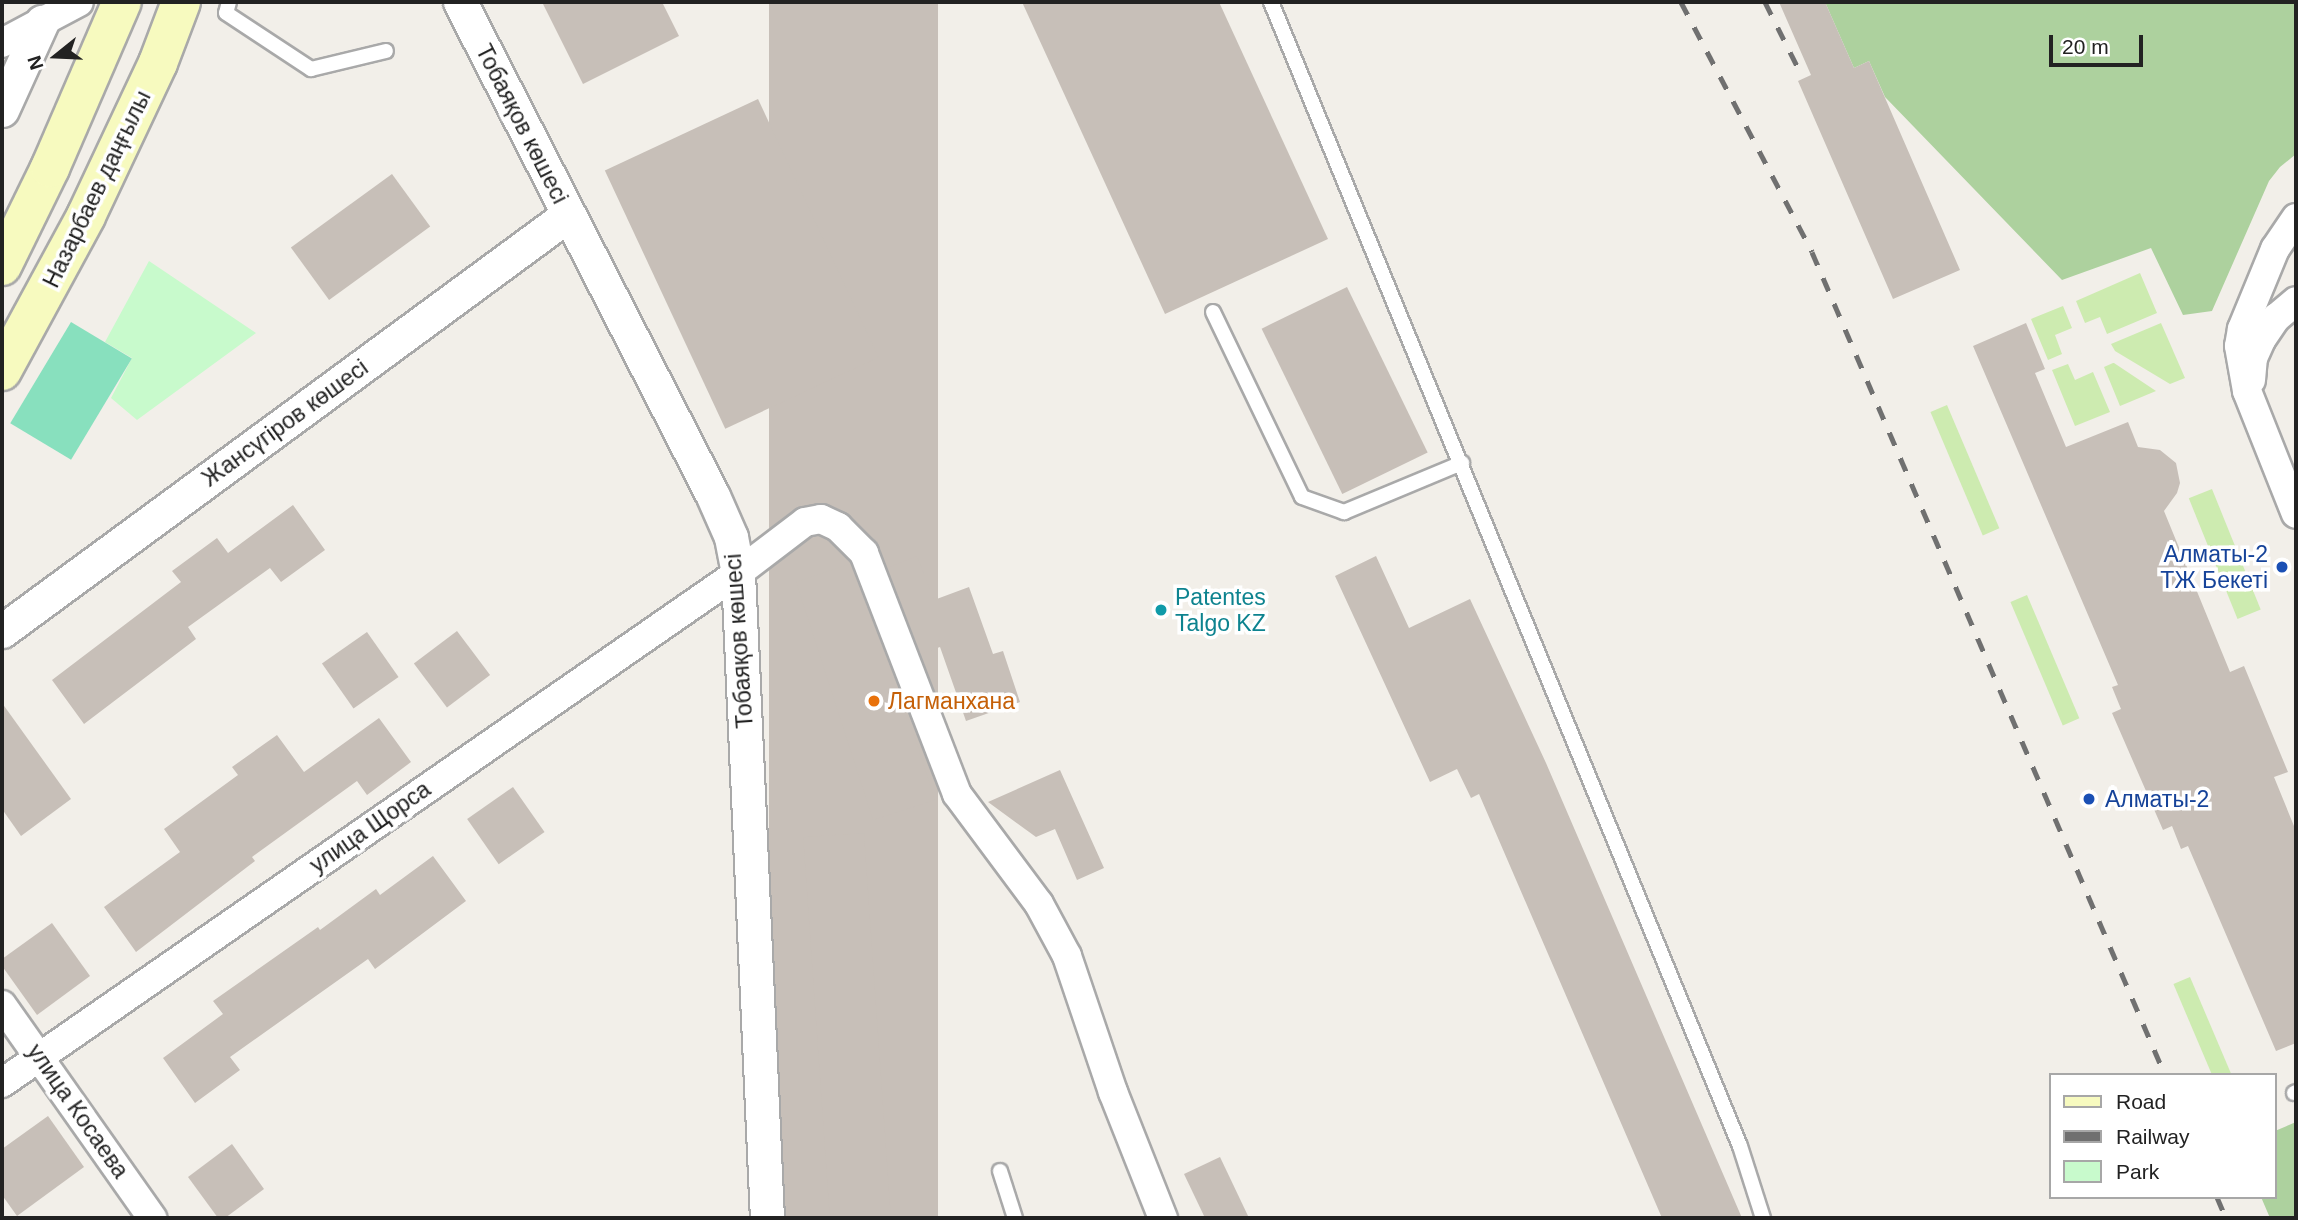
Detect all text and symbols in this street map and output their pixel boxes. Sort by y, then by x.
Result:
north arrow [21,21,91,91]
scale bar [2053,21,2148,65]
text: 20 m [2062,35,2109,58]
street label: Тобаяқов көшесі [470,40,574,208]
text: N [23,53,48,72]
street label: Назарбаев даңғылы [37,86,157,292]
street label: Жансүгіров көшесі [197,354,373,492]
place label: Алматы-2 ТЖ Бекеті [2160,540,2268,594]
street label: Тобаяқов көшесі [719,553,759,729]
marker: Алматы-2 ТЖ Бекеті [2274,559,2290,575]
place label: Patentes Talgo KZ [1175,583,1266,637]
marker: Patentes Talgo KZ [1153,602,1169,618]
place label: Лагманхана [888,687,1015,715]
marker: Лагманхана [866,693,882,709]
street label: улица Щорса [304,775,436,879]
place label: Алматы-2 [2105,785,2209,813]
marker: Алматы-2 [2079,789,2099,809]
street label: улица Косаева [21,1039,135,1183]
legend [2050,1073,2277,1199]
text: Road [2116,1090,2166,1113]
text: Railway [2116,1125,2190,1148]
text: Park [2116,1160,2159,1183]

